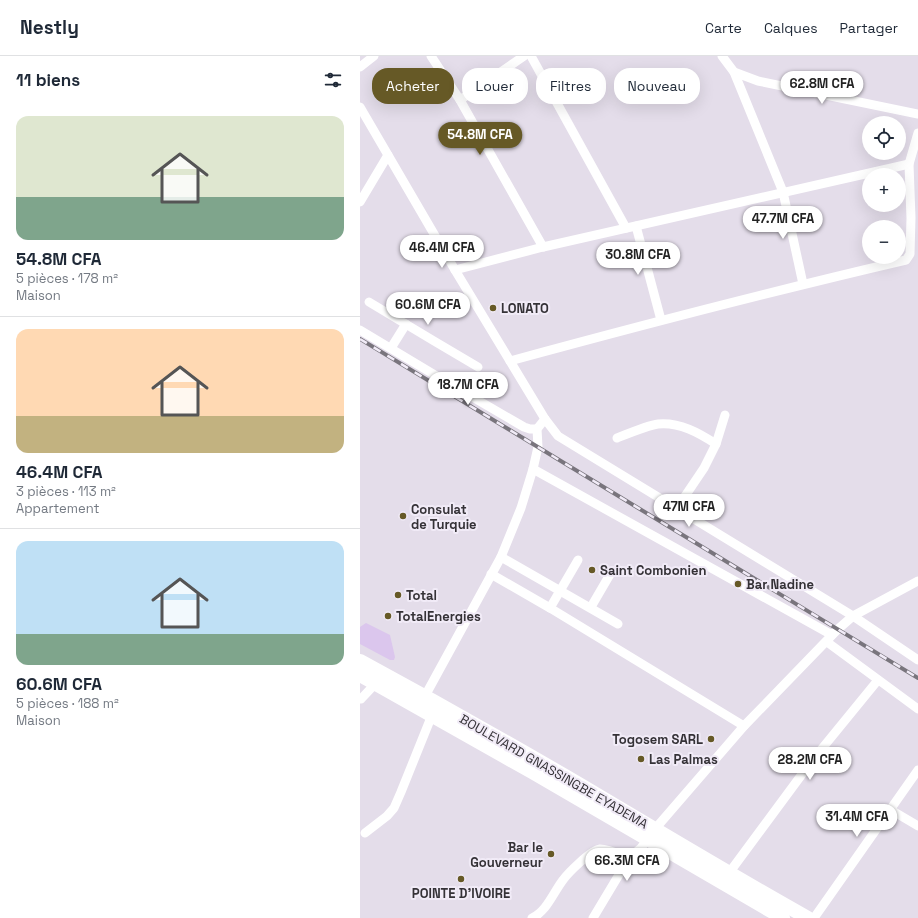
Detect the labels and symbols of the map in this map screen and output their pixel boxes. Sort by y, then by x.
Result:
pin: 62.8M CFA [776,71,868,105]
pin: 54.8M CFA [434,122,526,156]
pin: 47.7M CFA [737,206,829,240]
pin: 46.4M CFA [396,235,488,269]
pin: 30.8M CFA [592,242,684,276]
pin: 60.6M CFA [382,292,474,326]
place label: LONATO [501,300,549,317]
marker: LONATO [488,303,498,313]
pin: 18.7M CFA [422,372,514,406]
pin: 47M CFA [652,494,726,528]
place label: Consulat de Turquie [411,501,477,533]
marker: Consulat de Turquie [398,511,408,521]
place label: Saint Combonien [600,562,707,579]
marker: Saint Combonien [587,565,597,575]
place label: Bar Nadine [746,576,814,593]
marker: Bar Nadine [733,579,743,589]
place label: Total [406,587,437,604]
marker: Total [393,590,403,600]
place label: TotalEnergies [396,608,481,625]
marker: TotalEnergies [383,611,393,621]
street label: BOULEVARD GNASSINGBE EYADEMA [456,710,651,833]
place label: Togosem SARL [612,731,703,748]
marker: Togosem SARL [706,734,716,744]
pin: 28.2M CFA [764,747,856,781]
place label: Las Palmas [649,751,718,768]
marker: Las Palmas [636,754,646,764]
pin: 31.4M CFA [811,804,903,838]
place label: Bar le Gouverneur [470,839,543,871]
pin: 66.3M CFA [581,848,673,882]
marker: Bar le Gouverneur [546,849,556,859]
marker: POINTE D'IVOIRE [456,874,466,884]
place label: POINTE D'IVOIRE [412,885,510,902]

